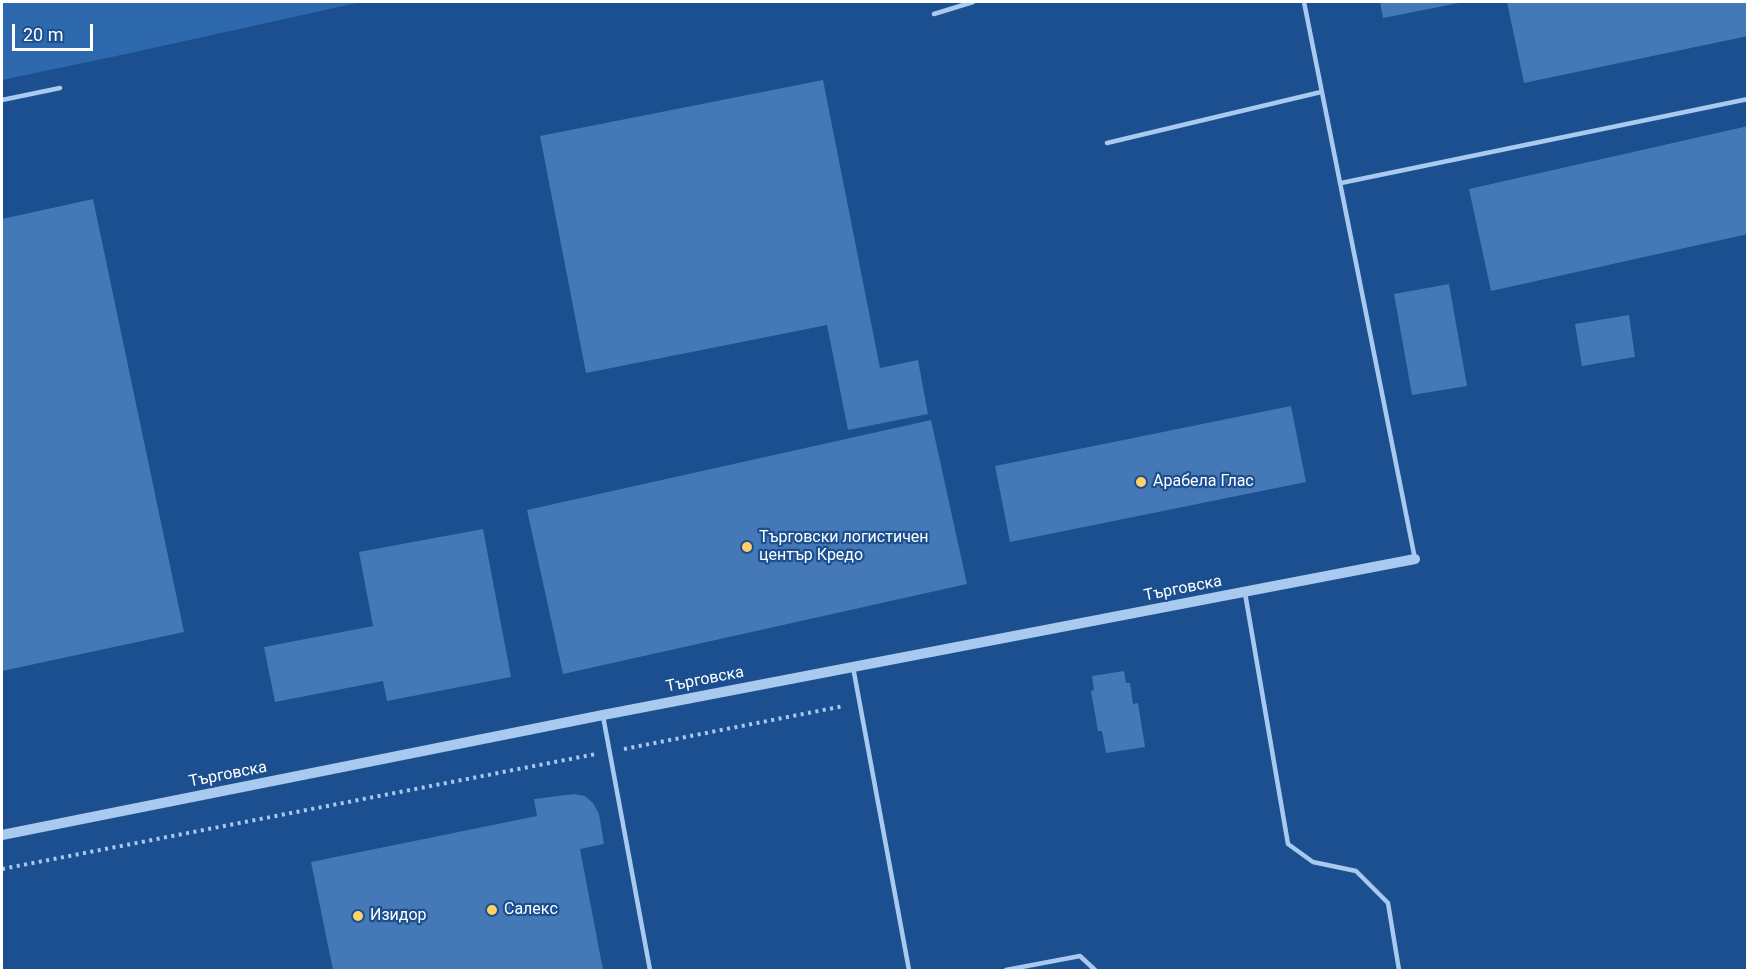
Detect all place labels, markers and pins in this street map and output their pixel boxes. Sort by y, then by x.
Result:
place label: Арабела Глас [1153,472,1254,492]
marker: Арабела Глас [1134,475,1148,489]
place label: Търговски логистичен център Кредо [759,528,929,566]
marker: Търговски логистичен център Кредо [740,540,754,554]
place label: Салекс [504,900,558,920]
marker: Салекс [485,903,499,917]
place label: Изидор [370,906,427,926]
marker: Изидор [351,909,365,923]

